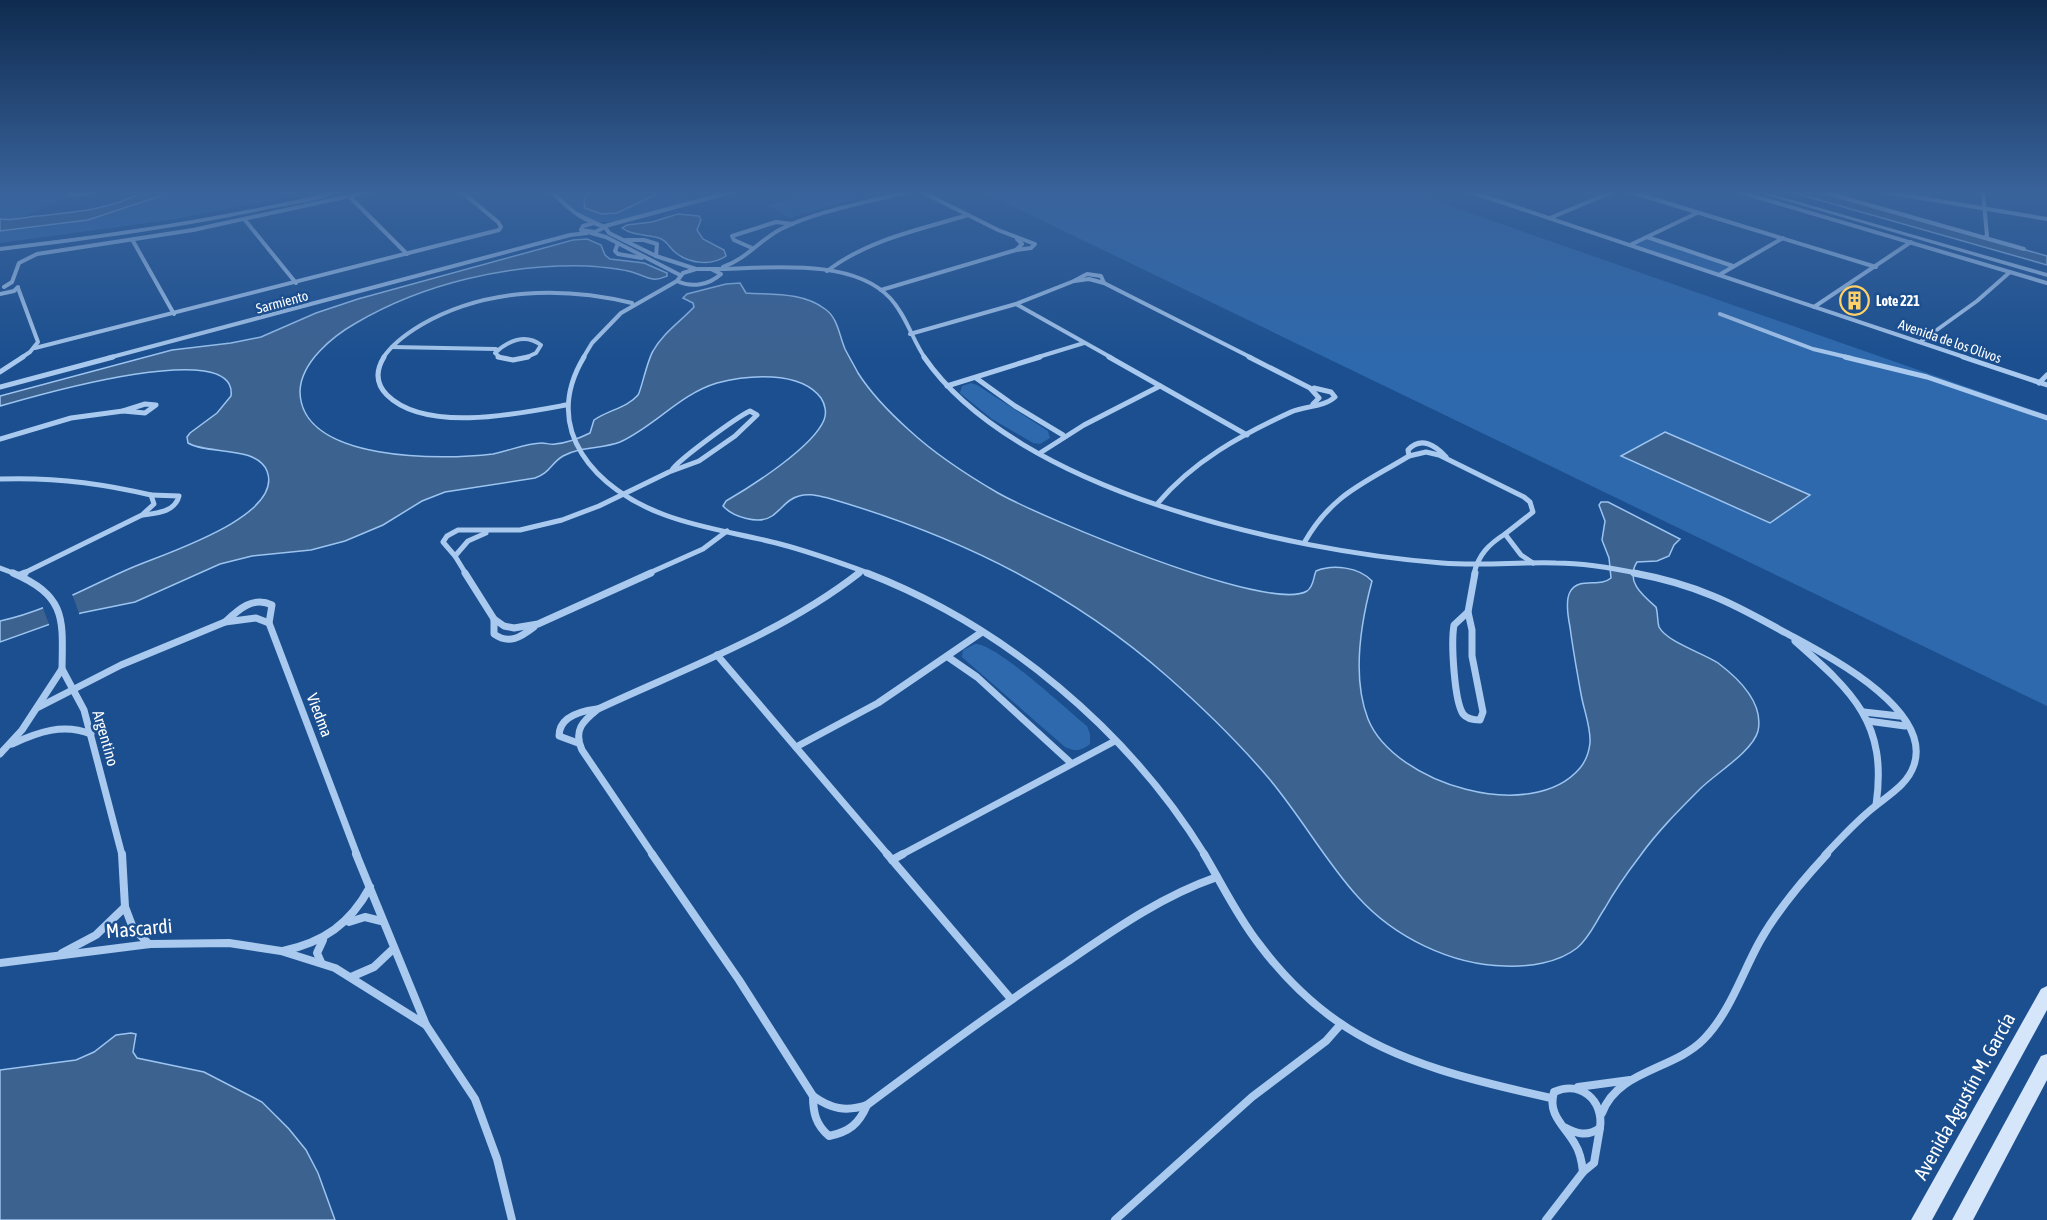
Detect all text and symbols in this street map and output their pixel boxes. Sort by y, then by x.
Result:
building icon: Lote 221 [1839,285,1871,317]
street label: Sarmiento [254,287,310,317]
place label: Lote 221 [1876,293,1920,309]
street label: Avenida de los Olivos [1896,316,2004,366]
street label: Viedma [303,691,337,739]
street label: Argentino [88,708,123,768]
street label: Mascardi [105,914,173,942]
street label: Avenida Agustín M. García [1908,1008,2020,1184]

